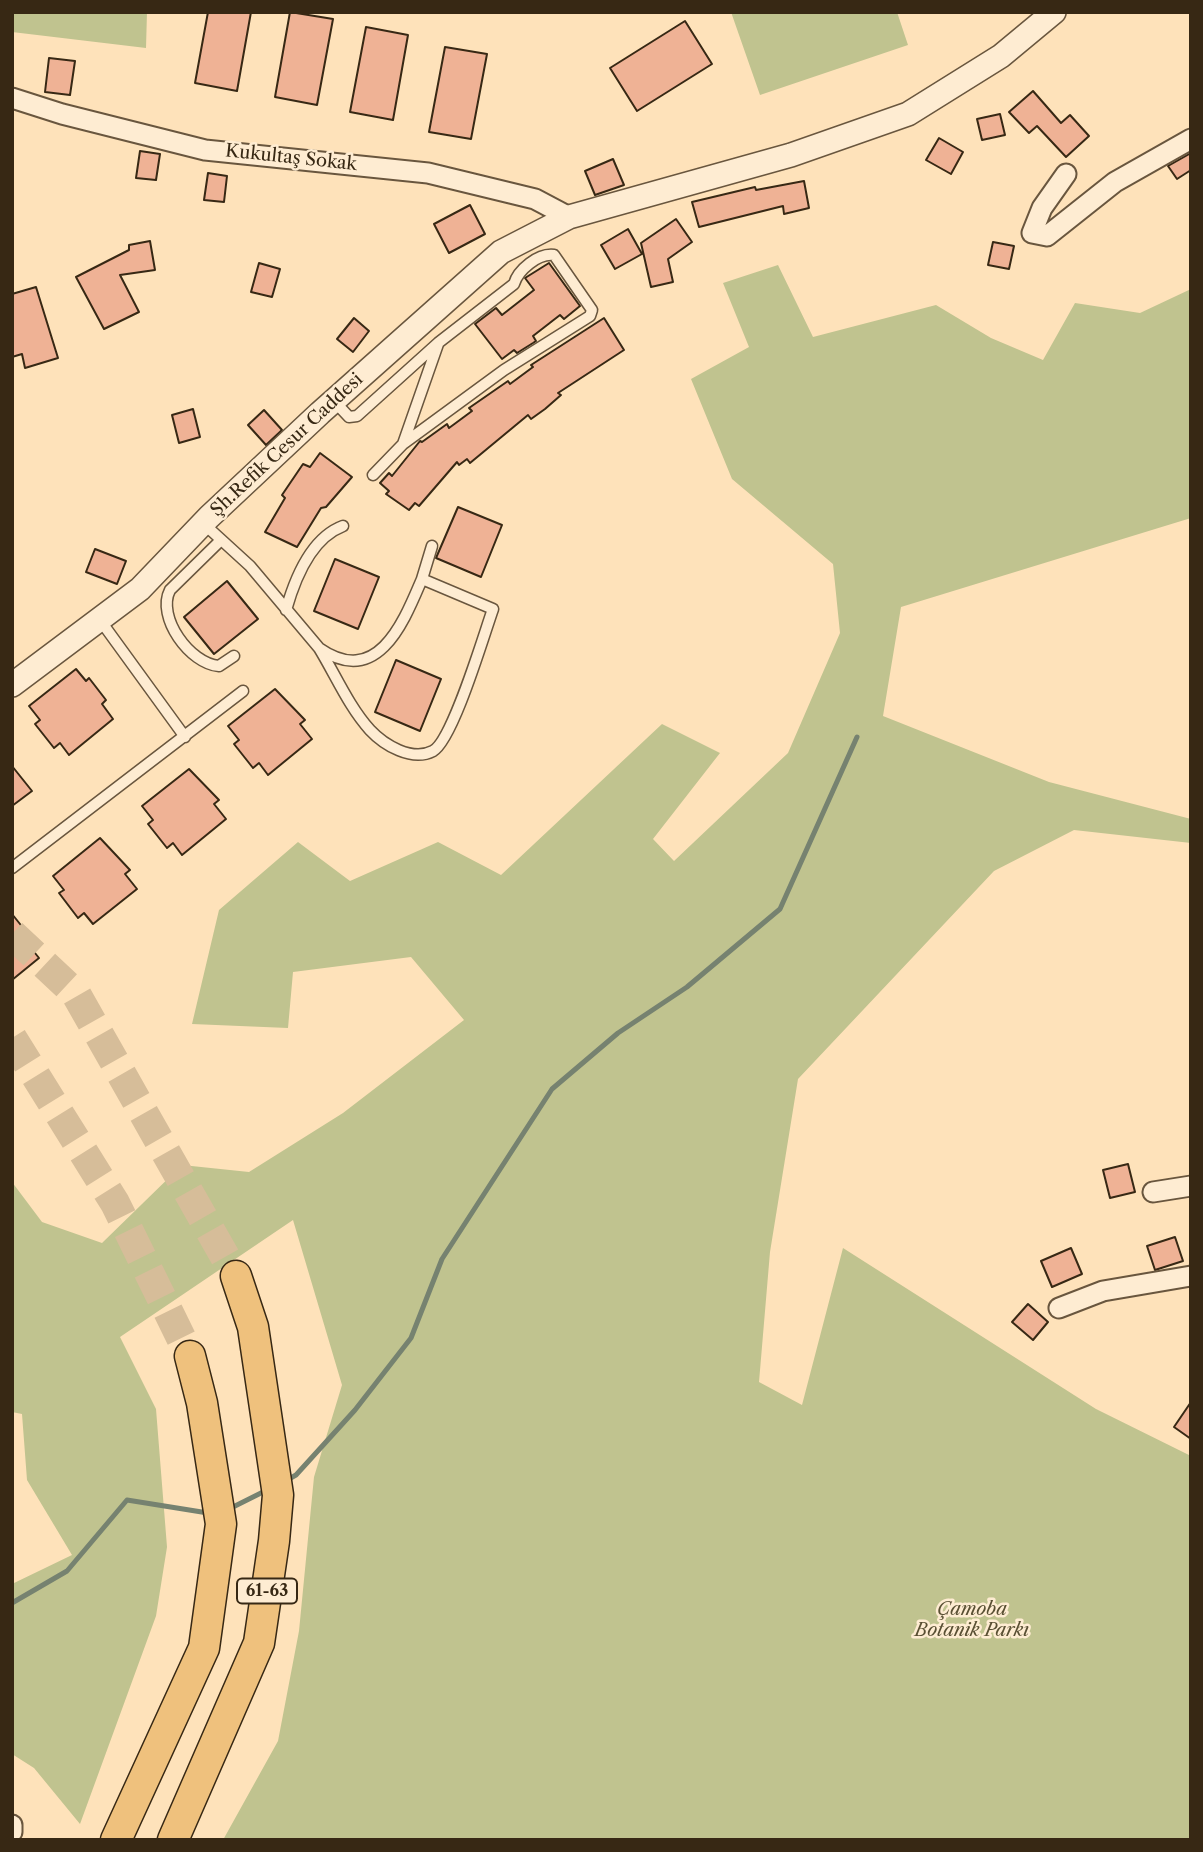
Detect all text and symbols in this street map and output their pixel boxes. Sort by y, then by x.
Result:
street label: Kukultaş Sokak [224,140,358,176]
street label: Şh.Refik Cesur Caddesi [206,369,368,521]
road number: 61-63 [237,1578,297,1604]
park label: Çamoba Botanik Parkı [915,1599,1029,1642]

